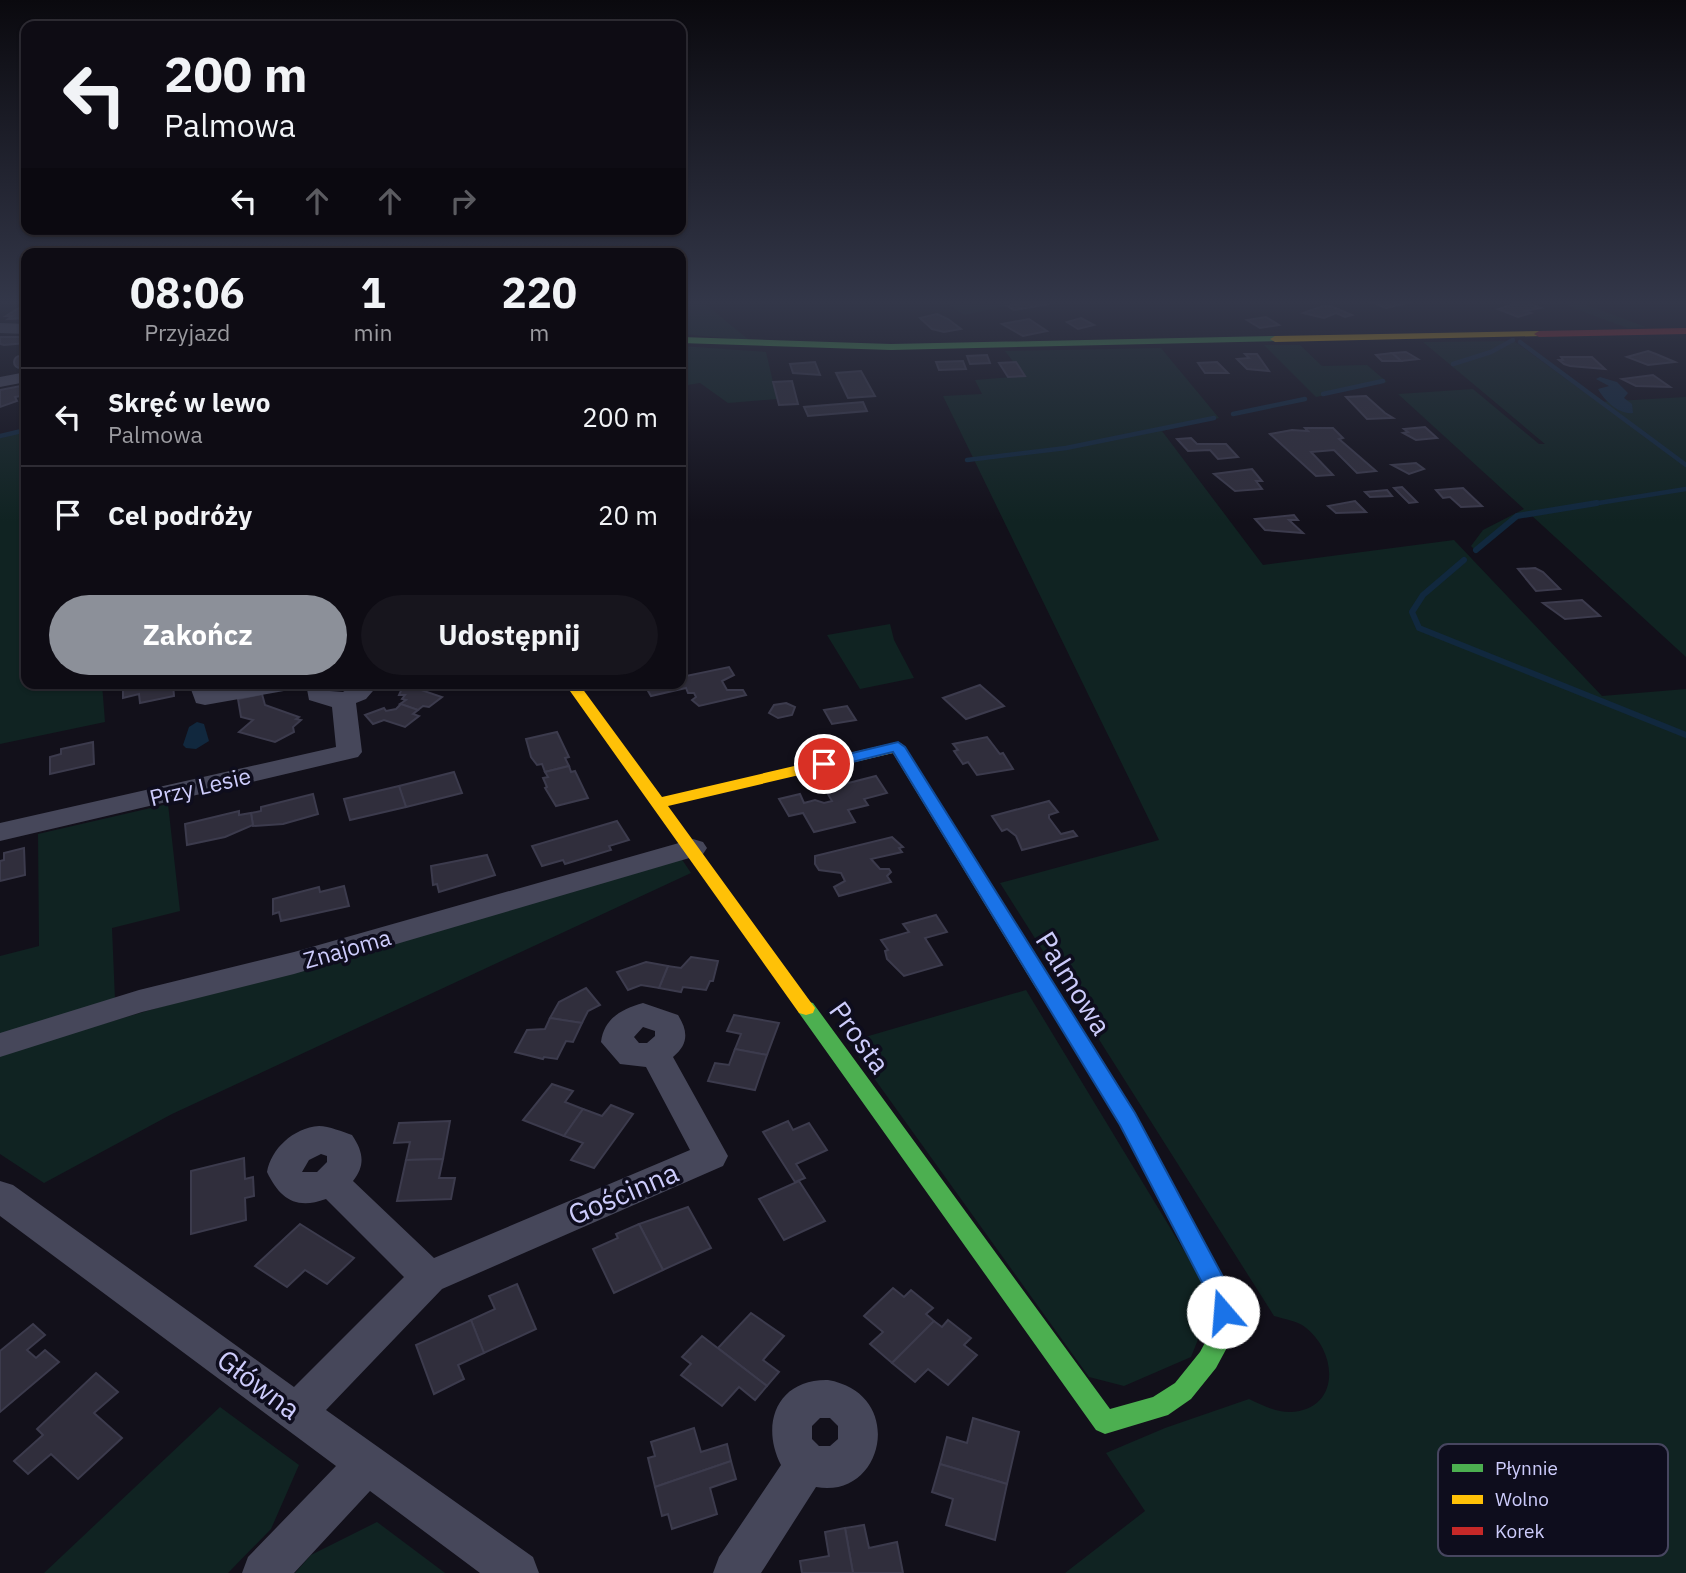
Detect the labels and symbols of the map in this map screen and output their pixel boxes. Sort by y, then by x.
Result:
pin [794,734,854,794]
street label: Przy Lesie [146,760,254,812]
street label: Znajoma [300,921,394,975]
street label: Palmowa [1028,924,1120,1042]
street label: Prosta [821,993,899,1081]
street label: Gościnna [562,1153,684,1233]
position arrow [1186,1275,1260,1349]
street label: Główna [210,1341,308,1427]
legend [1438,1444,1668,1556]
text: Płynnie [1495,1456,1558,1480]
text: Wolno [1495,1487,1549,1511]
text: Korek [1495,1519,1545,1543]

